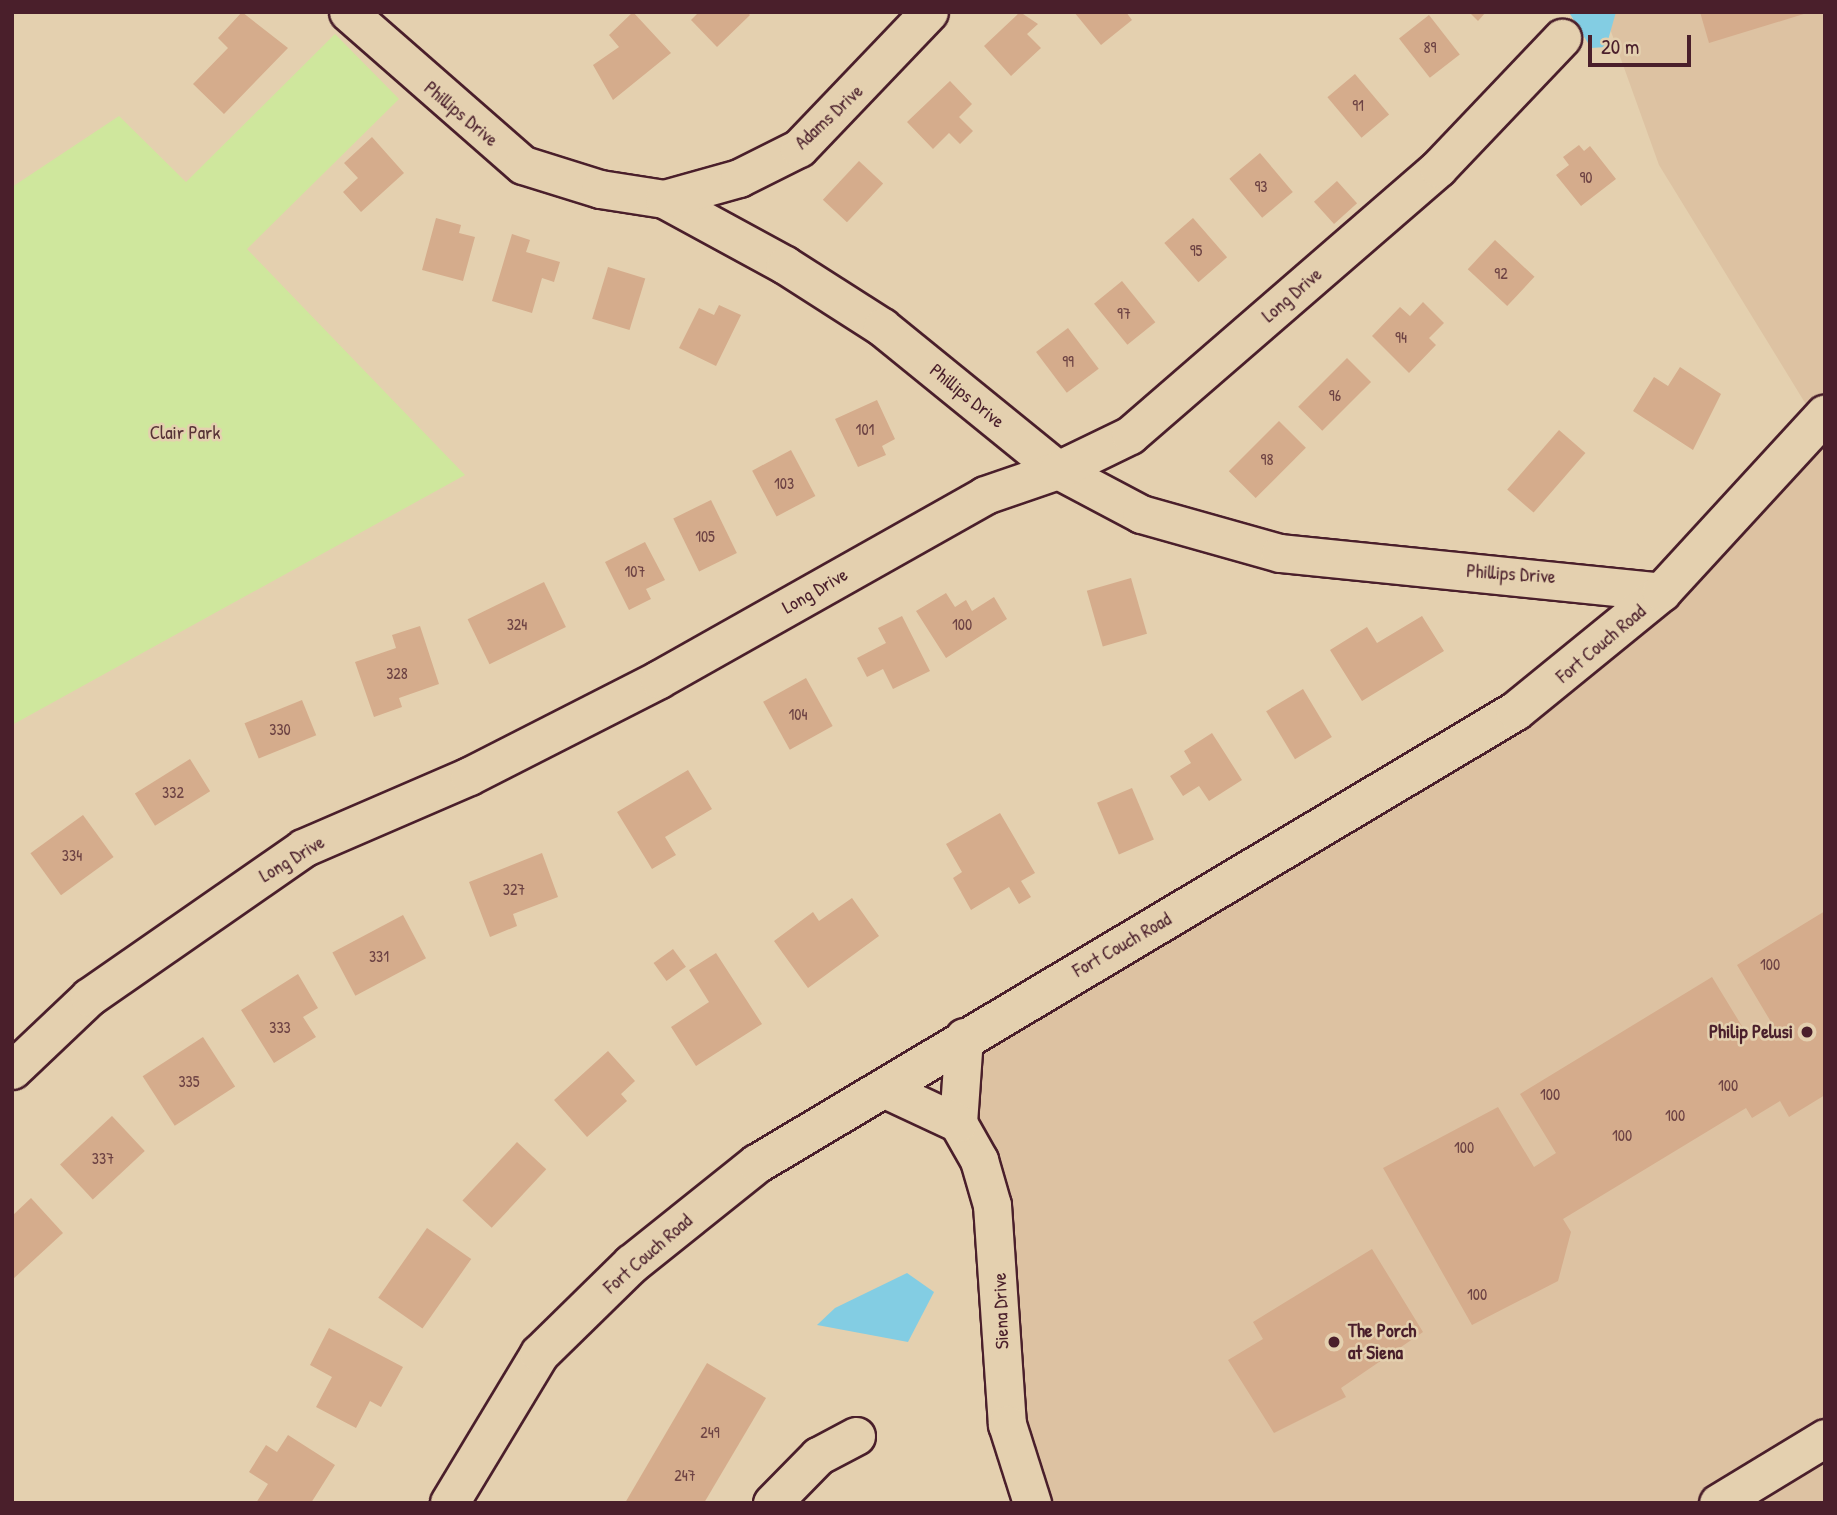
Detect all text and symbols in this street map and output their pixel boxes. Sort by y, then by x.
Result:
scale bar [1592,21,1695,65]
text: 20 m [1601,32,1639,61]
house number: 89 [1424,37,1436,57]
street label: Phillips Drive [419,77,503,151]
street label: Adams Drive [790,80,868,154]
house number: 91 [1352,95,1364,115]
house number: 90 [1579,167,1593,187]
house number: 93 [1254,176,1268,196]
house number: 95 [1190,240,1202,260]
street label: Long Drive [1257,263,1327,327]
house number: 92 [1494,263,1508,283]
house number: 97 [1117,303,1131,323]
house number: 94 [1395,327,1407,347]
house number: 99 [1062,351,1074,371]
street label: Phillips Drive [925,359,1009,433]
house number: 96 [1329,385,1341,405]
house number: 101 [856,419,874,439]
park label: Clair Park [150,422,220,444]
house number: 98 [1261,449,1273,469]
house number: 103 [774,473,794,493]
house number: 105 [695,526,715,546]
street label: Phillips Drive [1466,560,1556,588]
house number: 107 [625,561,645,581]
street label: Long Drive [778,563,852,619]
street label: Fort Couch Road [1552,600,1650,688]
house number: 324 [507,614,527,634]
house number: 100 [952,614,972,634]
house number: 328 [386,663,408,683]
house number: 104 [789,704,807,724]
house number: 330 [269,719,291,739]
house number: 332 [162,782,184,802]
street label: Long Drive [255,831,329,887]
house number: 334 [62,845,82,865]
house number: 327 [503,879,525,899]
street label: Fort Couch Road [1069,908,1175,982]
house number: 331 [369,946,389,966]
house number: 100 [1760,954,1780,974]
house number: 333 [269,1017,291,1037]
place label: Philip Pelusi [1709,1021,1793,1043]
marker: Philip Pelusi [1799,1024,1815,1040]
house number: 335 [178,1071,200,1091]
house number: 100 [1718,1075,1738,1095]
house number: 100 [1540,1084,1560,1104]
house number: 100 [1665,1105,1685,1125]
house number: 100 [1612,1125,1632,1145]
house number: 100 [1454,1137,1474,1157]
house number: 337 [92,1148,114,1168]
street label: Fort Couch Road [599,1209,697,1299]
street label: Siena Drive [988,1272,1014,1350]
house number: 100 [1467,1284,1487,1304]
place label: The Porch at Siena [1348,1320,1416,1364]
marker: The Porch at Siena [1326,1334,1342,1350]
house number: 249 [700,1422,720,1442]
house number: 247 [674,1465,696,1485]

